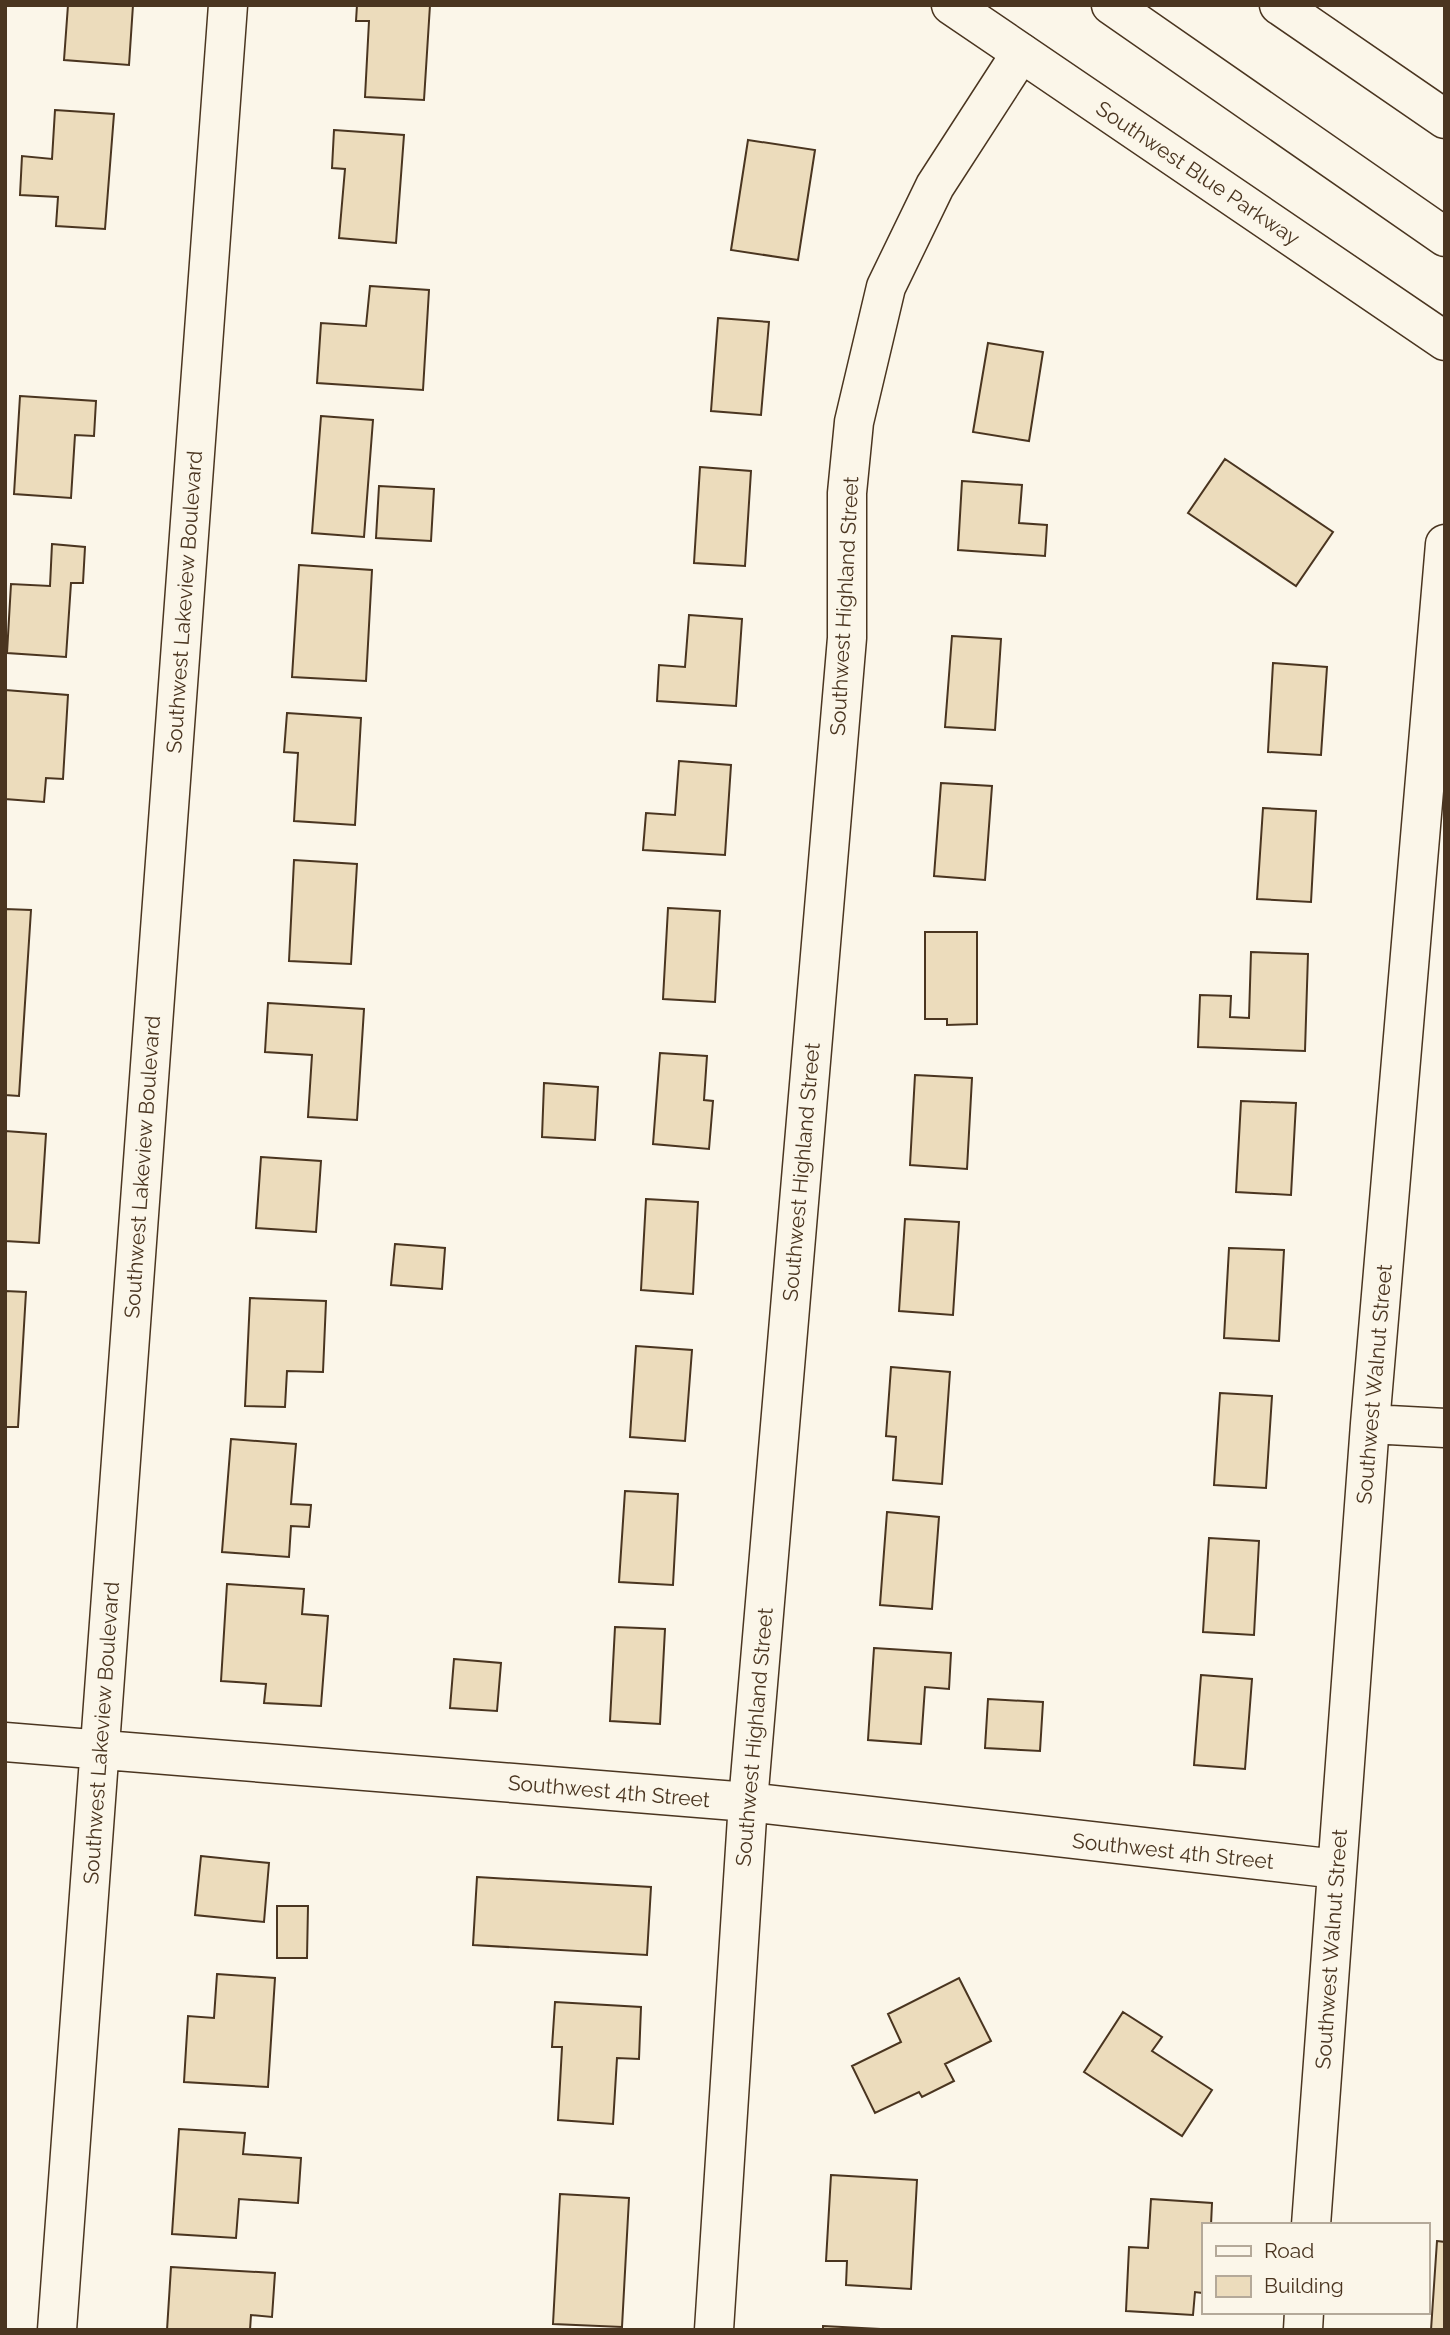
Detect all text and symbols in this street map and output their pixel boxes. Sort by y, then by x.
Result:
street label: Southwest Blue Parkway [1091,95,1305,251]
street label: Southwest Lakeview Boulevard [161,450,207,754]
street label: Southwest Highland Street [825,476,863,736]
street label: Southwest Lakeview Boulevard [119,1015,165,1319]
street label: Southwest Highland Street [777,1042,825,1302]
street label: Southwest Walnut Street [1351,1263,1397,1505]
street label: Southwest Lakeview Boulevard [78,1581,124,1885]
street label: Southwest Highland Street [730,1607,778,1867]
street label: Southwest 4th Street [507,1770,711,1812]
street label: Southwest 4th Street [1071,1828,1275,1874]
street label: Southwest Walnut Street [1310,1828,1352,2070]
legend [1202,2223,1429,2314]
text: Road [1264,2238,1314,2263]
text: Building [1264,2273,1344,2298]

